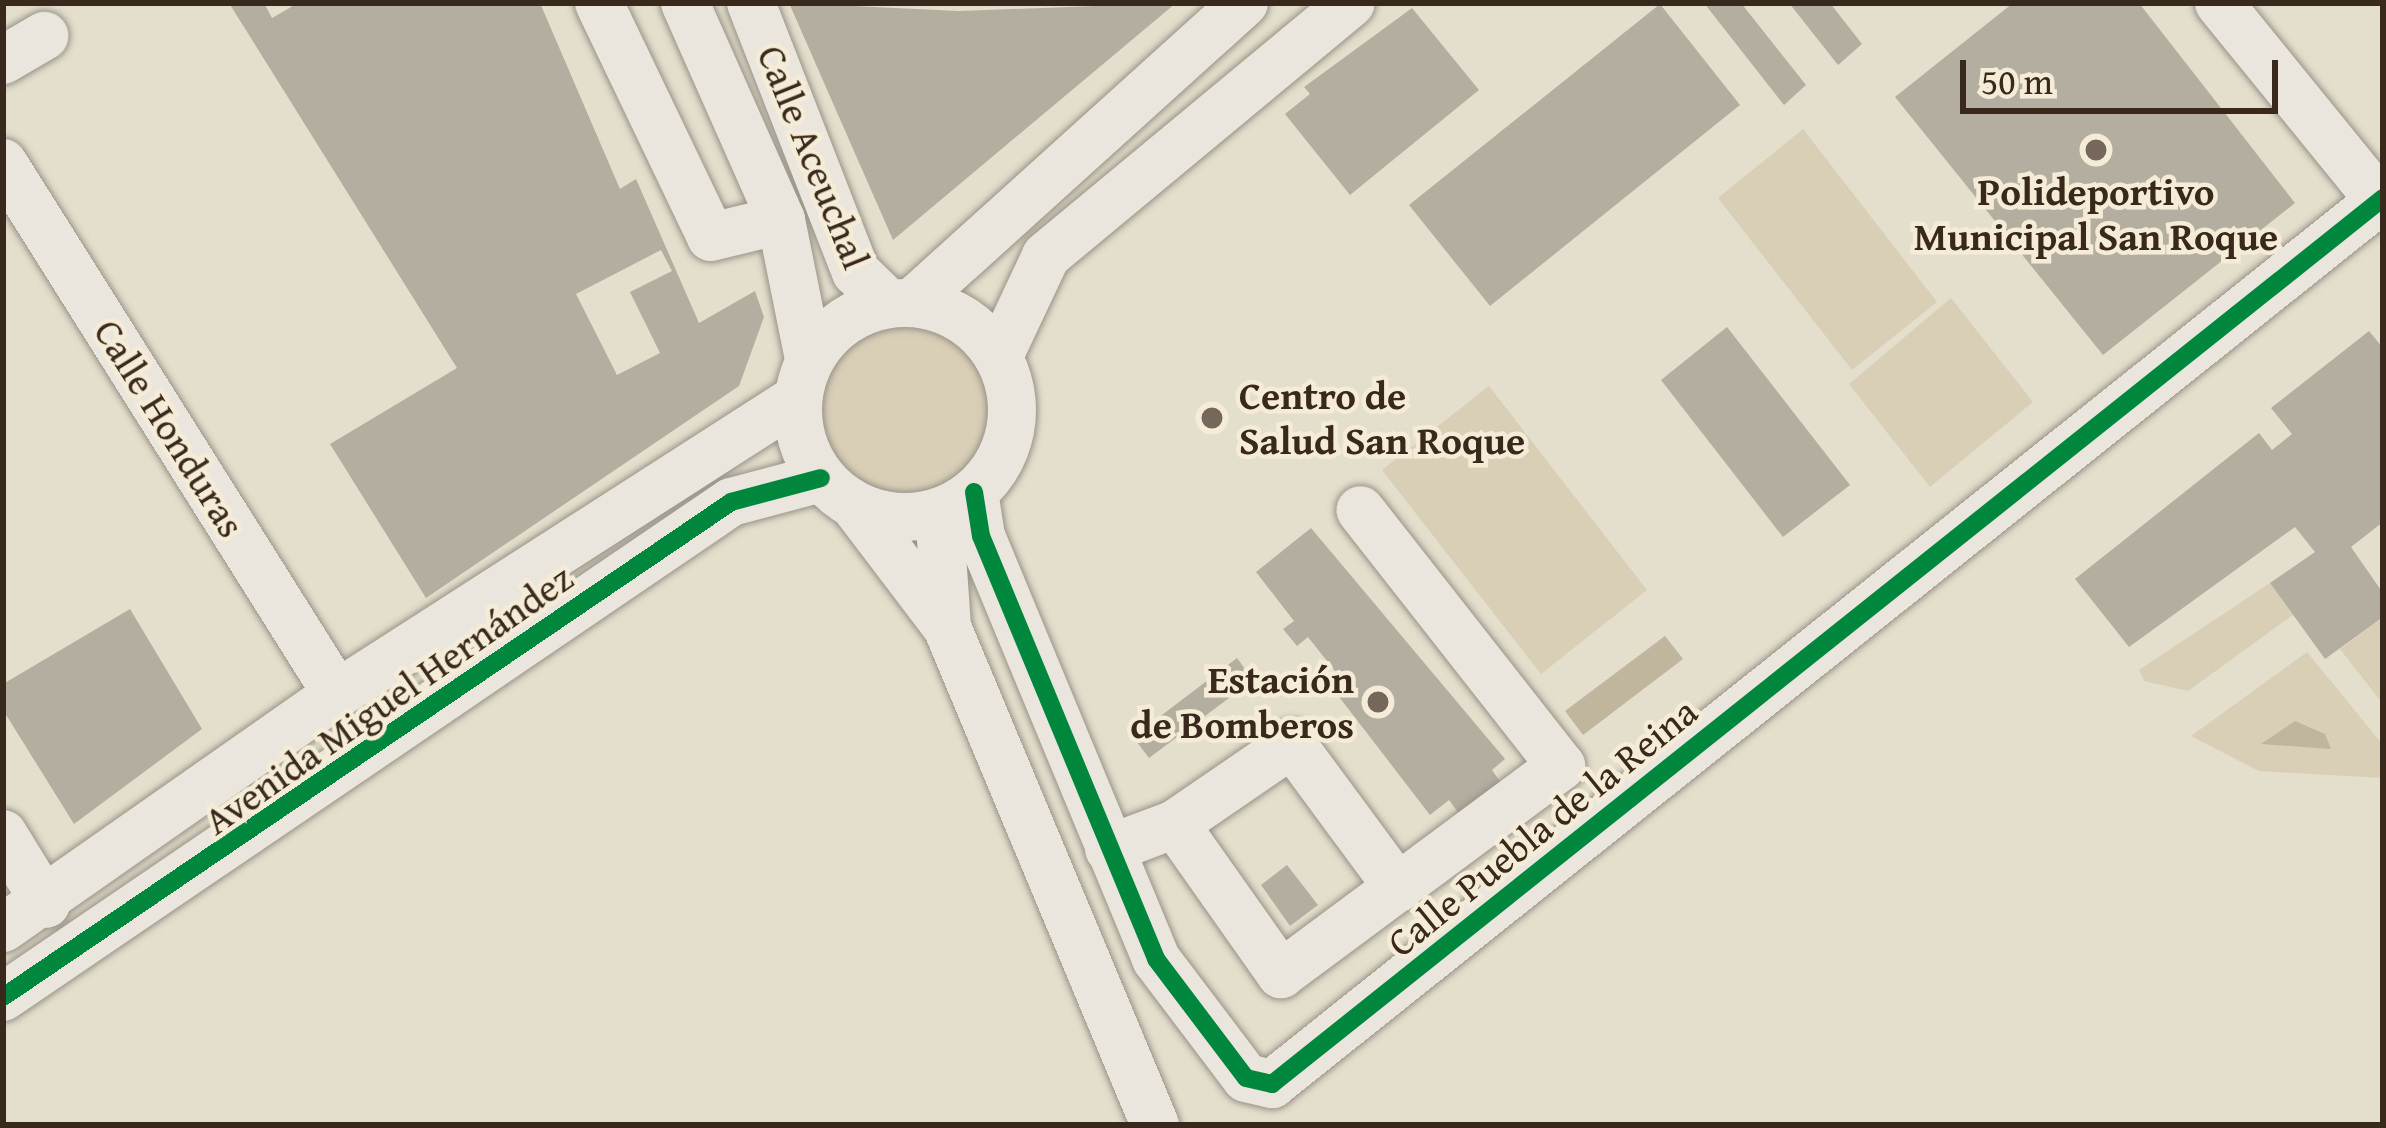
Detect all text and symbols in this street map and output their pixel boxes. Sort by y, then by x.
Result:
scale bar [1966,36,2284,110]
street label: Calle Aceuchal [748,38,880,276]
text: 50 m [1981,54,2053,107]
marker: Polideportivo Municipal San Roque [2083,137,2109,163]
place label: Polideportivo Municipal San Roque [1914,169,2278,260]
street label: Calle Honduras [85,311,255,545]
place label: Centro de Salud San Roque [1239,373,1525,464]
marker: Centro de Salud San Roque [1196,402,1228,434]
street label: Avenida Miguel Hernández [195,554,581,844]
place label: Estación de Bomberos [1130,657,1354,748]
street label: Calle Puebla de la Reina [1378,688,1706,966]
marker: Estación de Bomberos [1365,689,1391,715]

